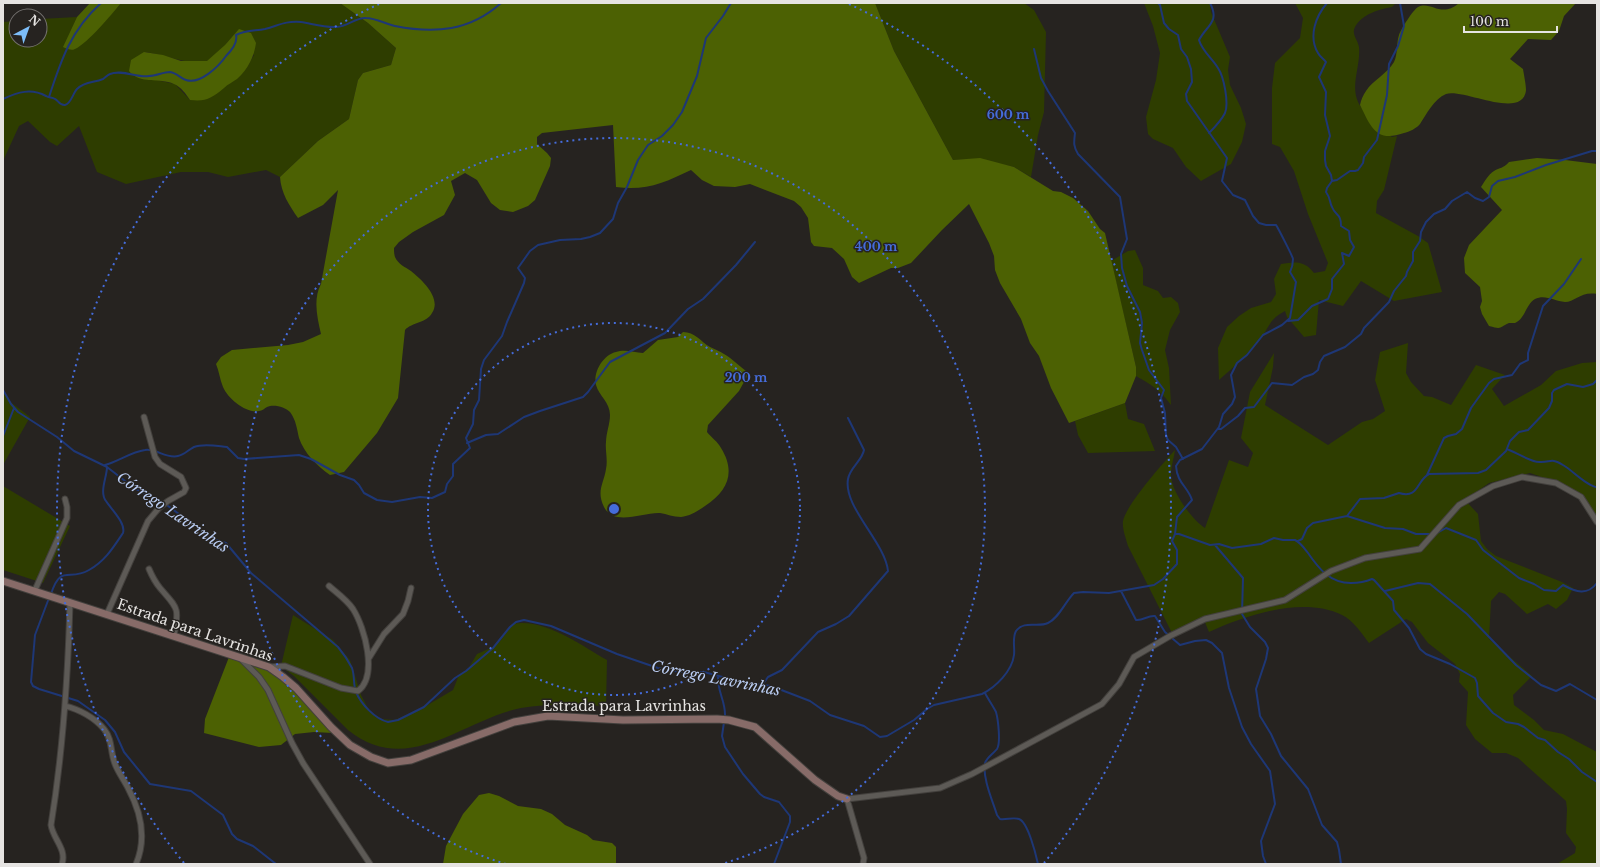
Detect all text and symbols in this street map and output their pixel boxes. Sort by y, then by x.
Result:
north arrow [8,8,48,48]
scale bar [1464,8,1557,34]
text: N [26,12,44,30]
text: 100 m [1470,14,1509,29]
text: 600 m [987,107,1030,122]
text: 400 m [855,239,898,254]
text: 200 m [725,370,768,385]
water label: Córrego Lavrinhas [113,467,233,557]
centre of rings [607,502,621,516]
street label: Estrada para Lavrinhas [115,595,275,665]
water label: Córrego Lavrinhas [650,656,783,700]
street label: Estrada para Lavrinhas [542,697,706,715]

